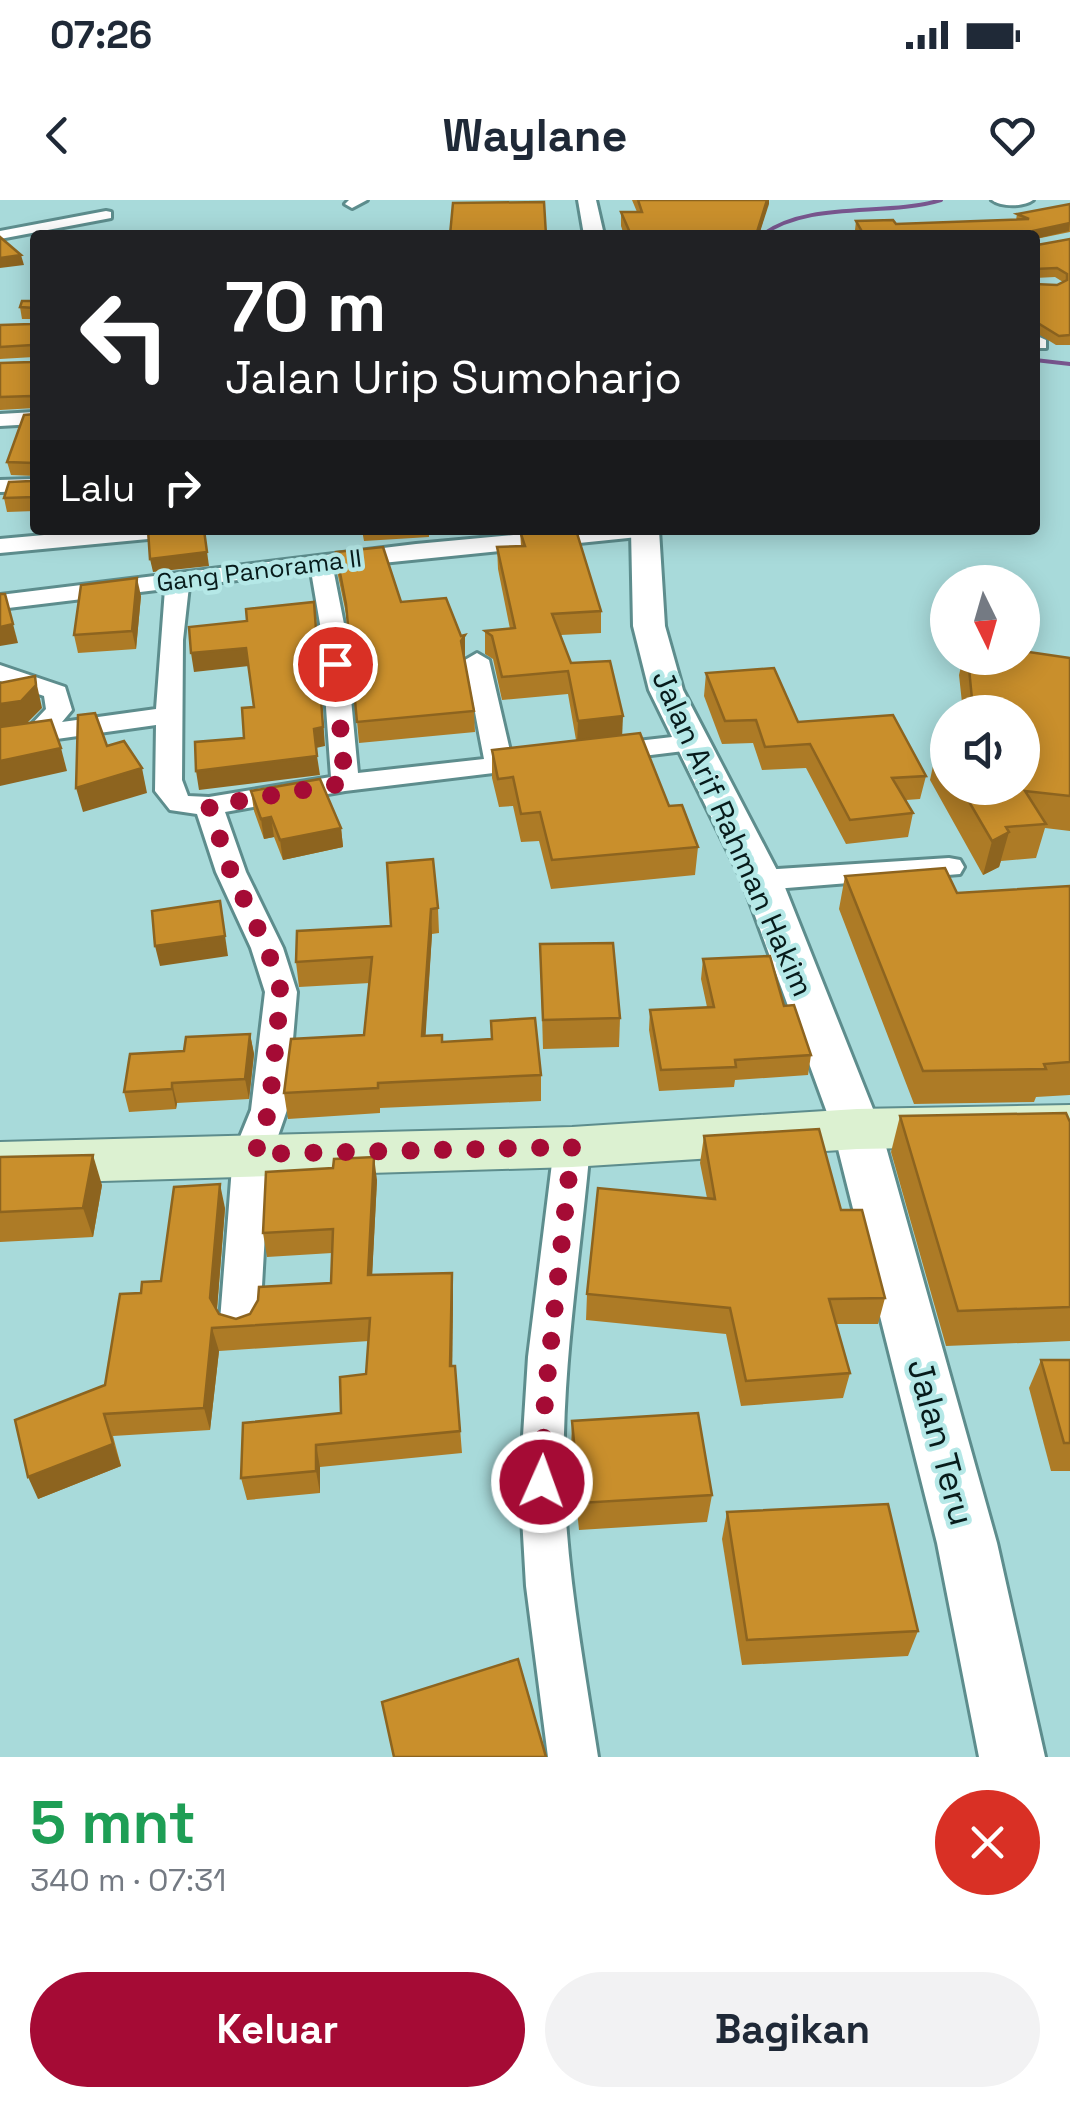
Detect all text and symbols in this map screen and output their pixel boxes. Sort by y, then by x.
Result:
text: 07:26 [50,11,152,59]
text: Waylane [443,107,627,164]
icon: back [30,108,85,163]
icon: heart [985,108,1040,163]
text: 70 m [225,262,386,351]
icon: left [60,270,190,400]
text: Jalan Urip Sumoharjo [225,349,682,406]
icon: right [155,460,210,515]
text: Lalu [60,464,135,512]
street label: Gang Panorama II [155,542,363,598]
north arrow [930,565,1040,675]
map controls [930,565,1040,805]
pin [293,622,378,707]
icon: arrive [308,637,363,692]
street label: Jalan Arif Rahman Hakim [643,664,823,1002]
button: sound [930,695,1040,805]
street label: Jalan Teru [898,1354,984,1530]
position arrow [490,1430,594,1534]
text: 5 mnt [30,1784,196,1861]
button: close [935,1790,1040,1895]
text: 340 m · 07:31 [30,1860,226,1900]
button: Keluar [30,1972,525,2087]
button: Bagikan [545,1972,1040,2087]

